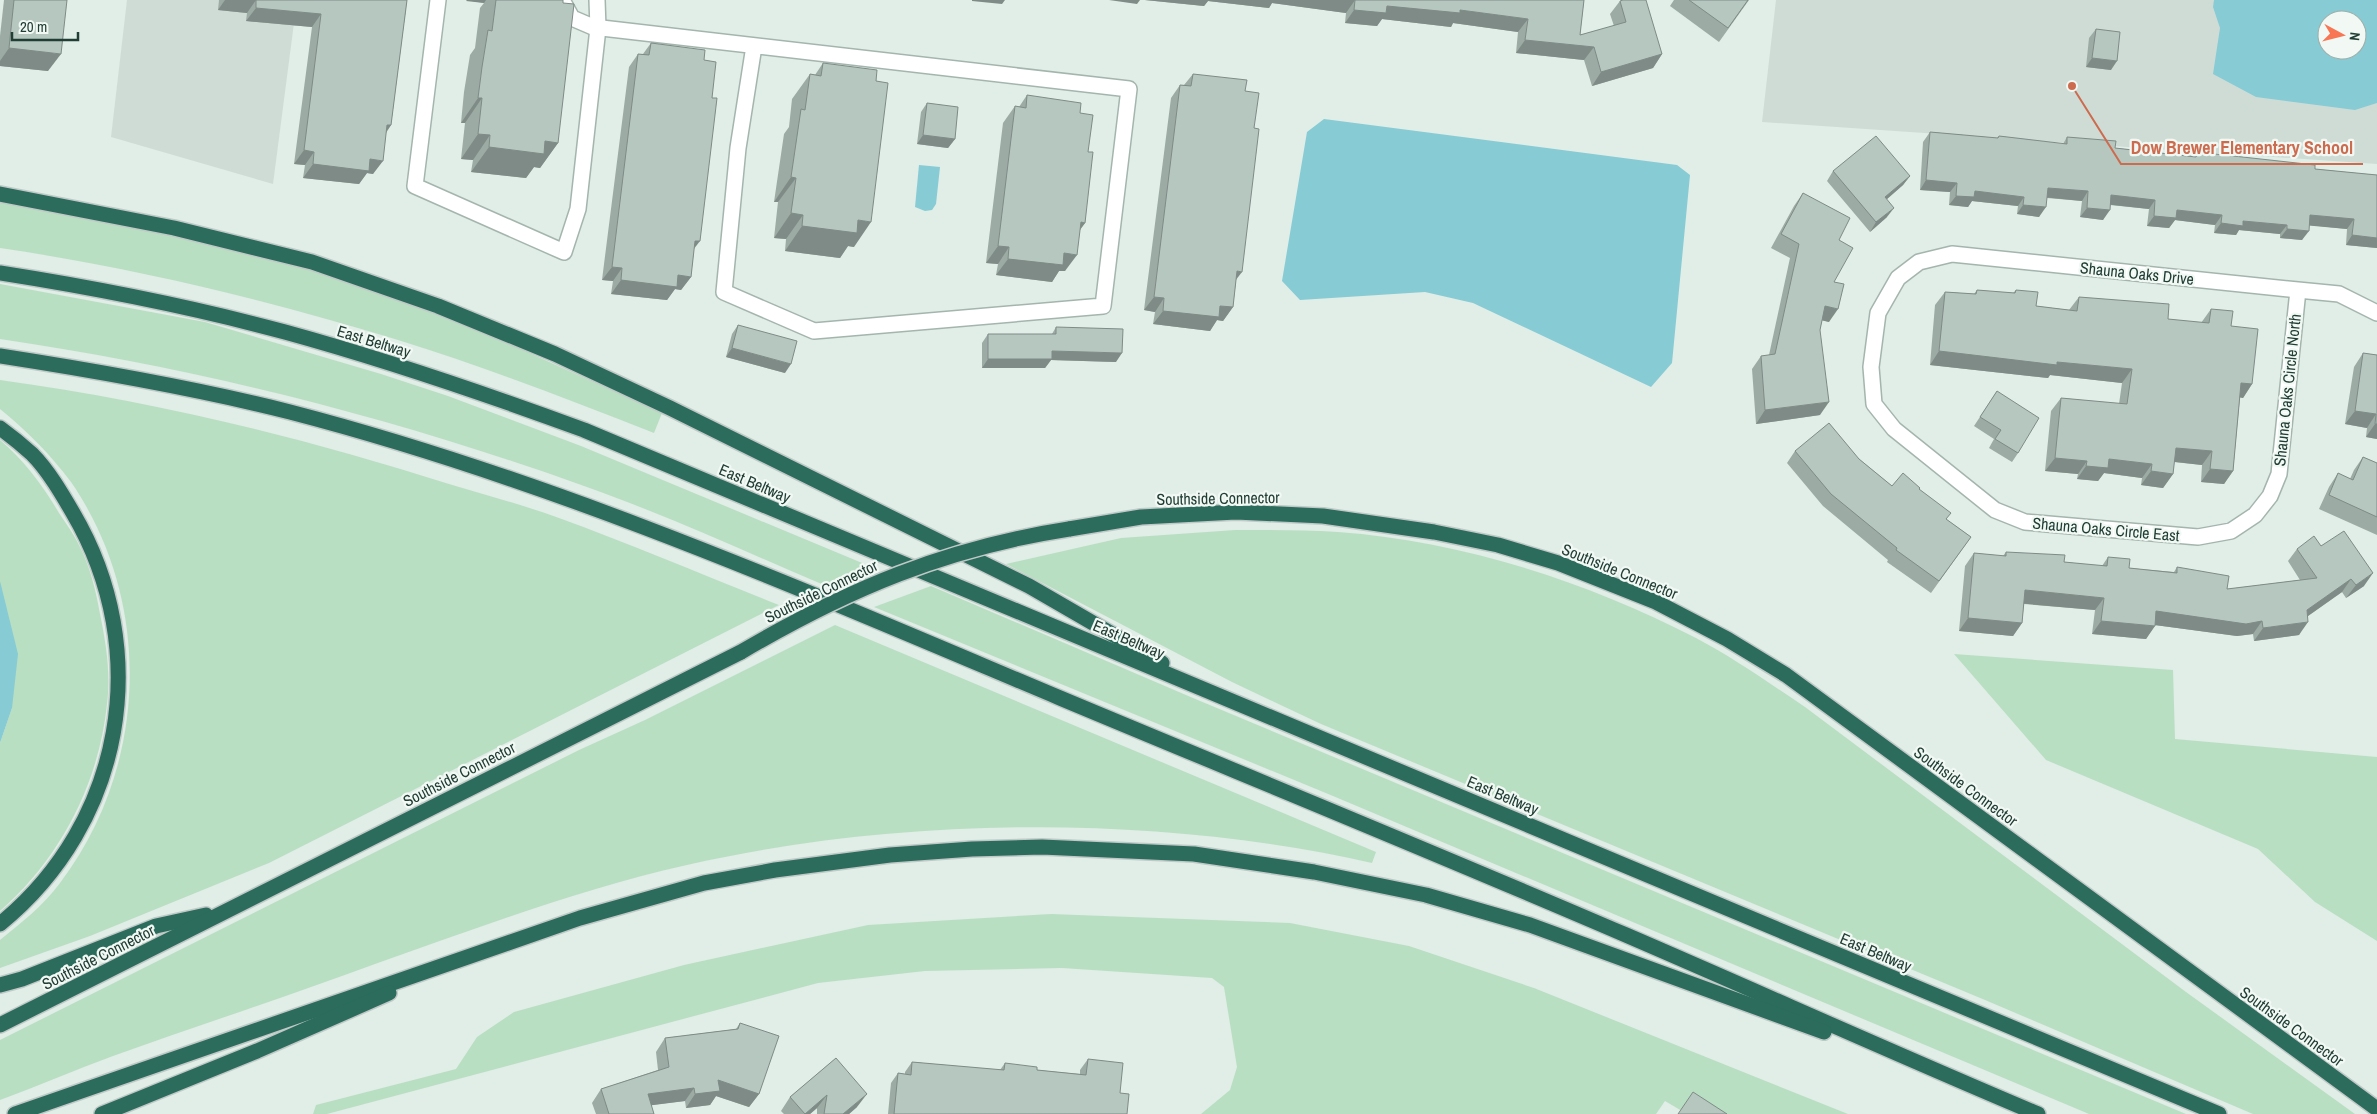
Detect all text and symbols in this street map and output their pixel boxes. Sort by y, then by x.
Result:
scale bar [12,10,79,42]
north arrow [2317,10,2367,60]
text: 20 m [20,16,47,37]
text: N [2345,31,2364,42]
callout: Dow Brewer Elementary School [2121,131,2363,164]
text: Dow Brewer Elementary School [2131,135,2353,160]
street label: Shauna Oaks Drive [2079,256,2195,290]
street label: Shauna Oaks Circle North [2268,313,2306,467]
street label: East Beltway [335,319,414,363]
street label: East Beltway [716,458,795,508]
street label: Southside Connector [1156,486,1280,510]
street label: Shauna Oaks Circle East [2032,512,2181,546]
street label: Southside Connector [1559,538,1682,605]
street label: Southside Connector [761,554,882,628]
street label: East Beltway [1090,614,1169,664]
street label: Southside Connector [399,736,519,812]
street label: Southside Connector [1910,741,2023,831]
street label: East Beltway [1464,770,1543,820]
street label: Southside Connector [38,919,158,995]
street label: East Beltway [1837,927,1916,977]
street label: Southside Connector [2236,981,2349,1071]

